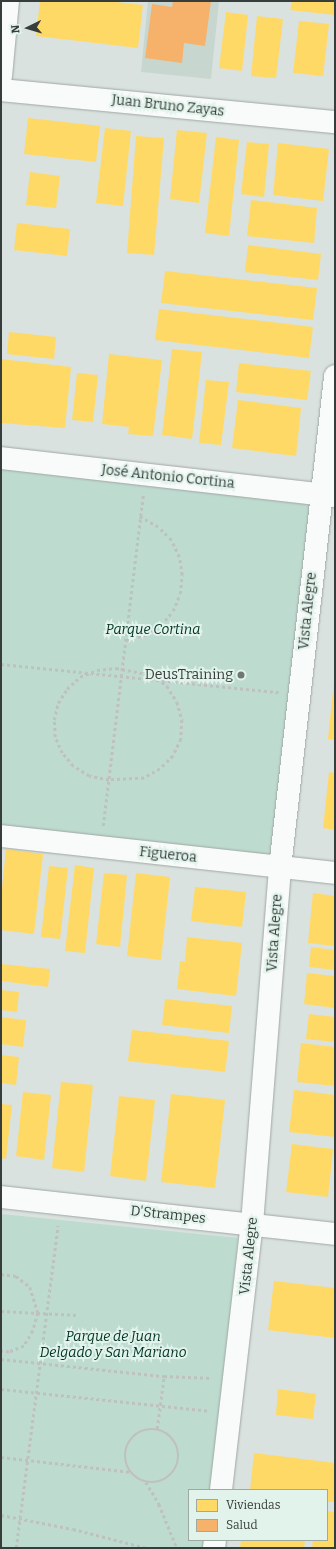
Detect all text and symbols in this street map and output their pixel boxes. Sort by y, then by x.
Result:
north arrow [8,8,48,48]
text: N [9,24,22,34]
street label: Juan Bruno Zayas [111,92,225,120]
street label: José Antonio Cortina [101,462,235,492]
street label: Vista Alegre [296,571,320,651]
park label: Parque Cortina [105,622,201,638]
place label: DeusTraining [145,667,233,683]
marker: DeusTraining [236,670,246,680]
street label: Figueroa [139,844,197,866]
street label: Vista Alegre [264,894,286,972]
street label: D'Strampes [129,1203,207,1227]
street label: Vista Alegre [237,1216,261,1296]
park label: Parque de Juan Delgado y San Mariano [40,1329,186,1362]
legend [188,1489,328,1541]
text: Viviendas [226,1498,280,1512]
text: Salud [226,1518,258,1532]

